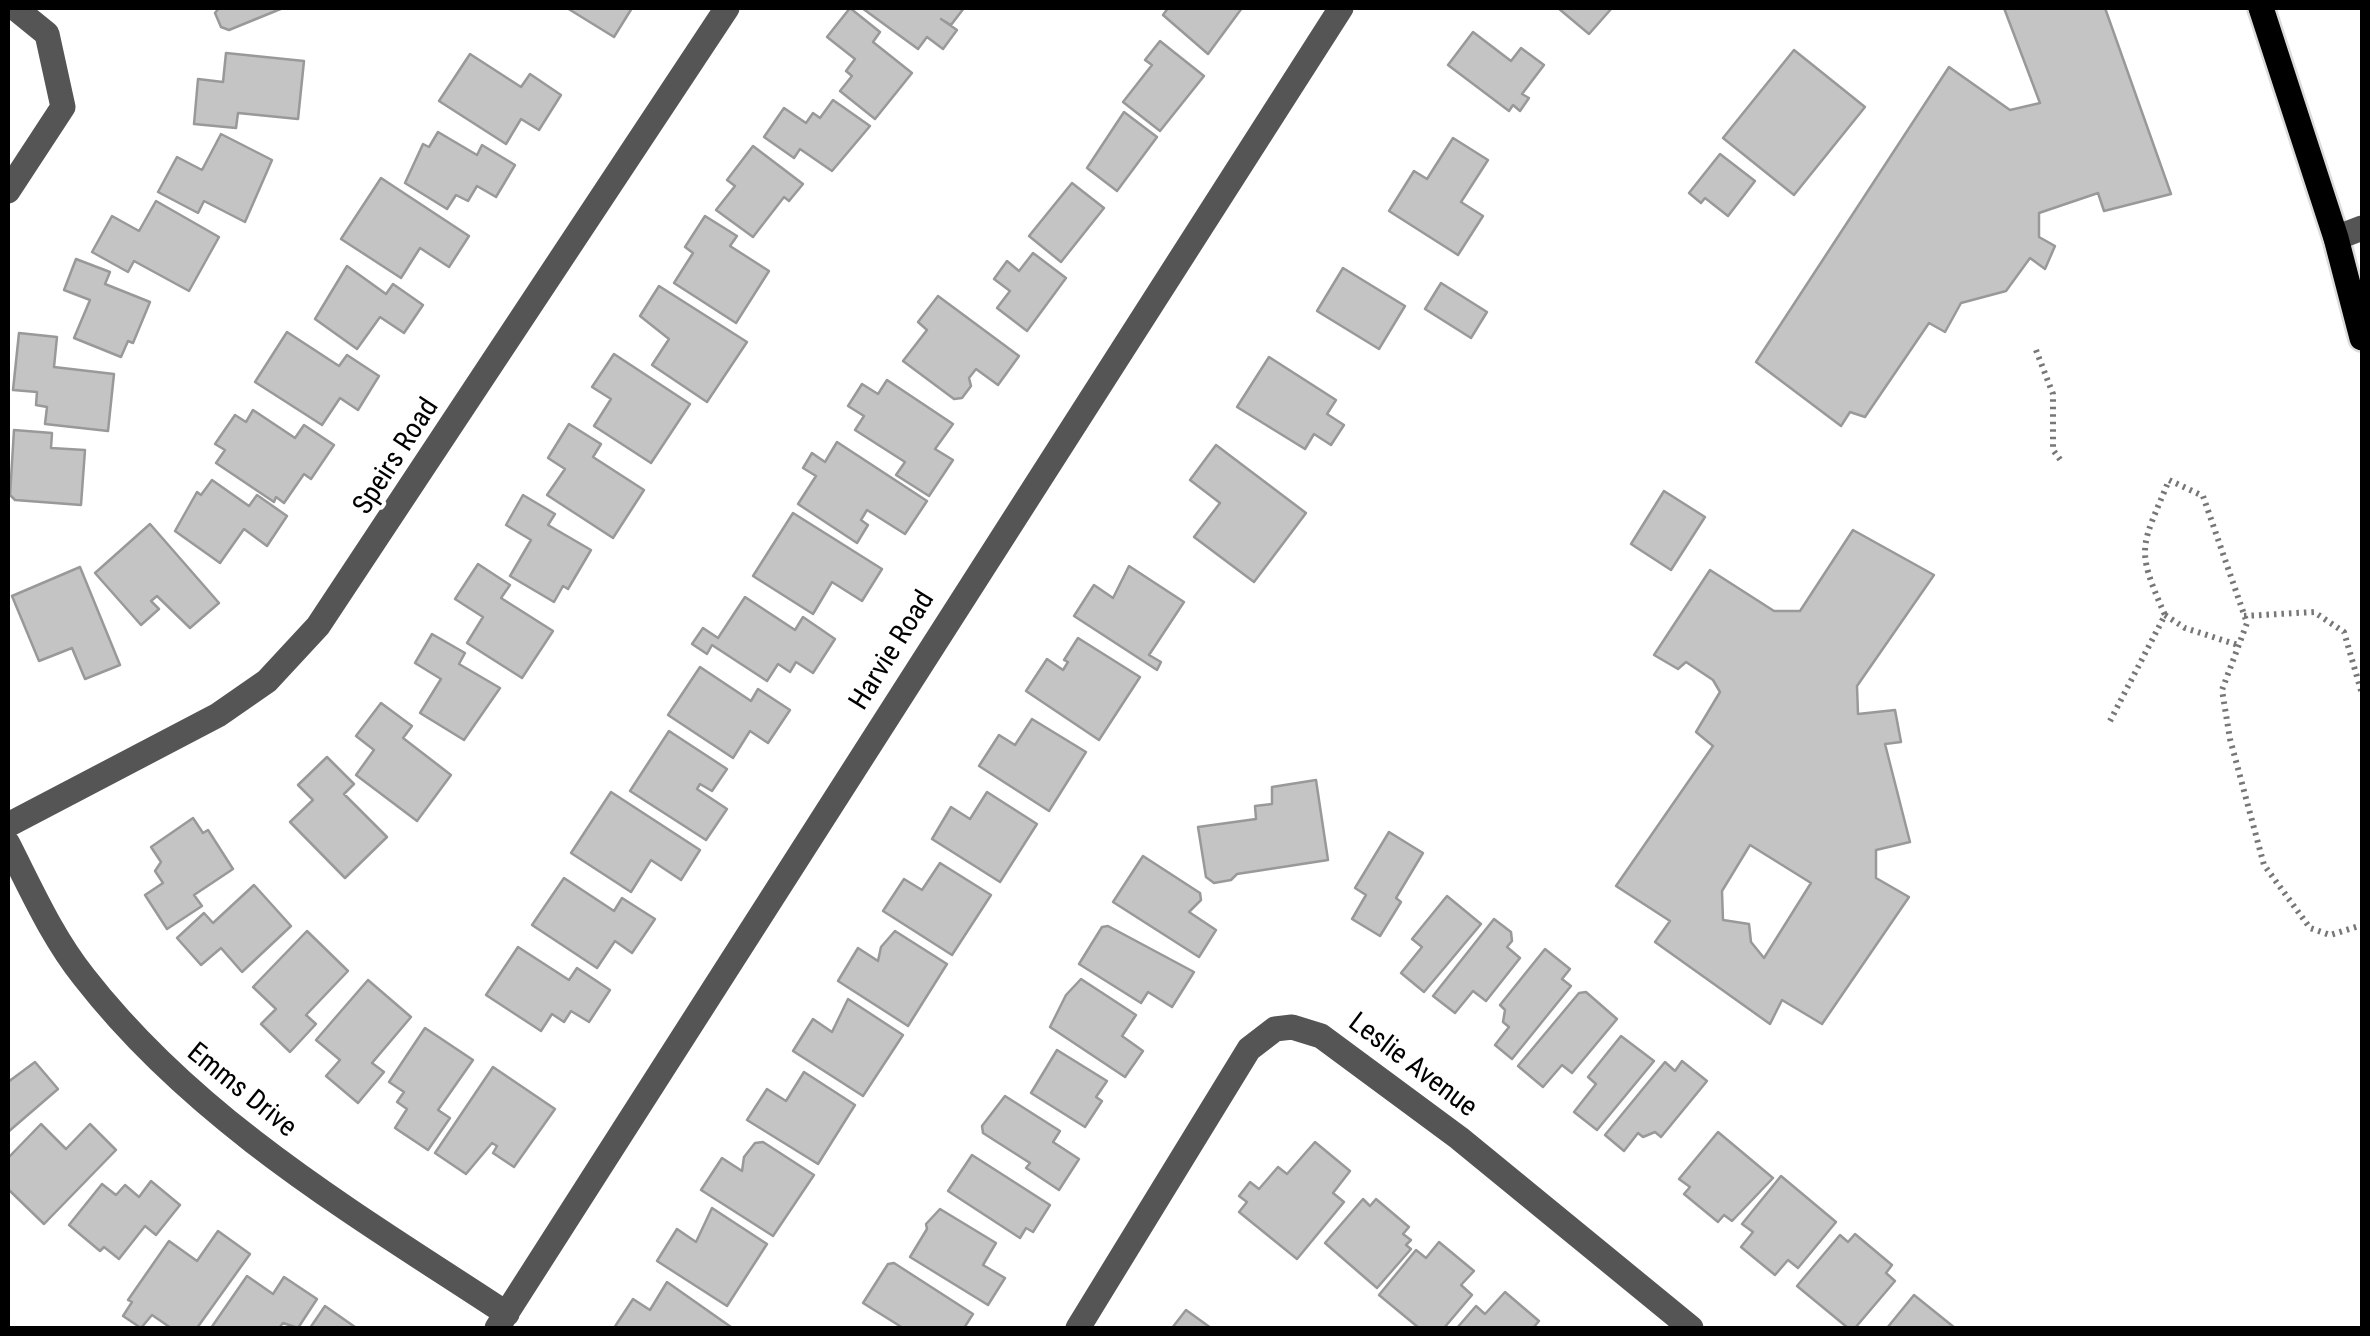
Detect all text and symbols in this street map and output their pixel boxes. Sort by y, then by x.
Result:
street label: Speirs Road [347,393,447,521]
street label: Harvie Road [843,585,943,717]
street label: Leslie Avenue [1341,1007,1483,1125]
street label: Emms Drive [179,1037,303,1145]

